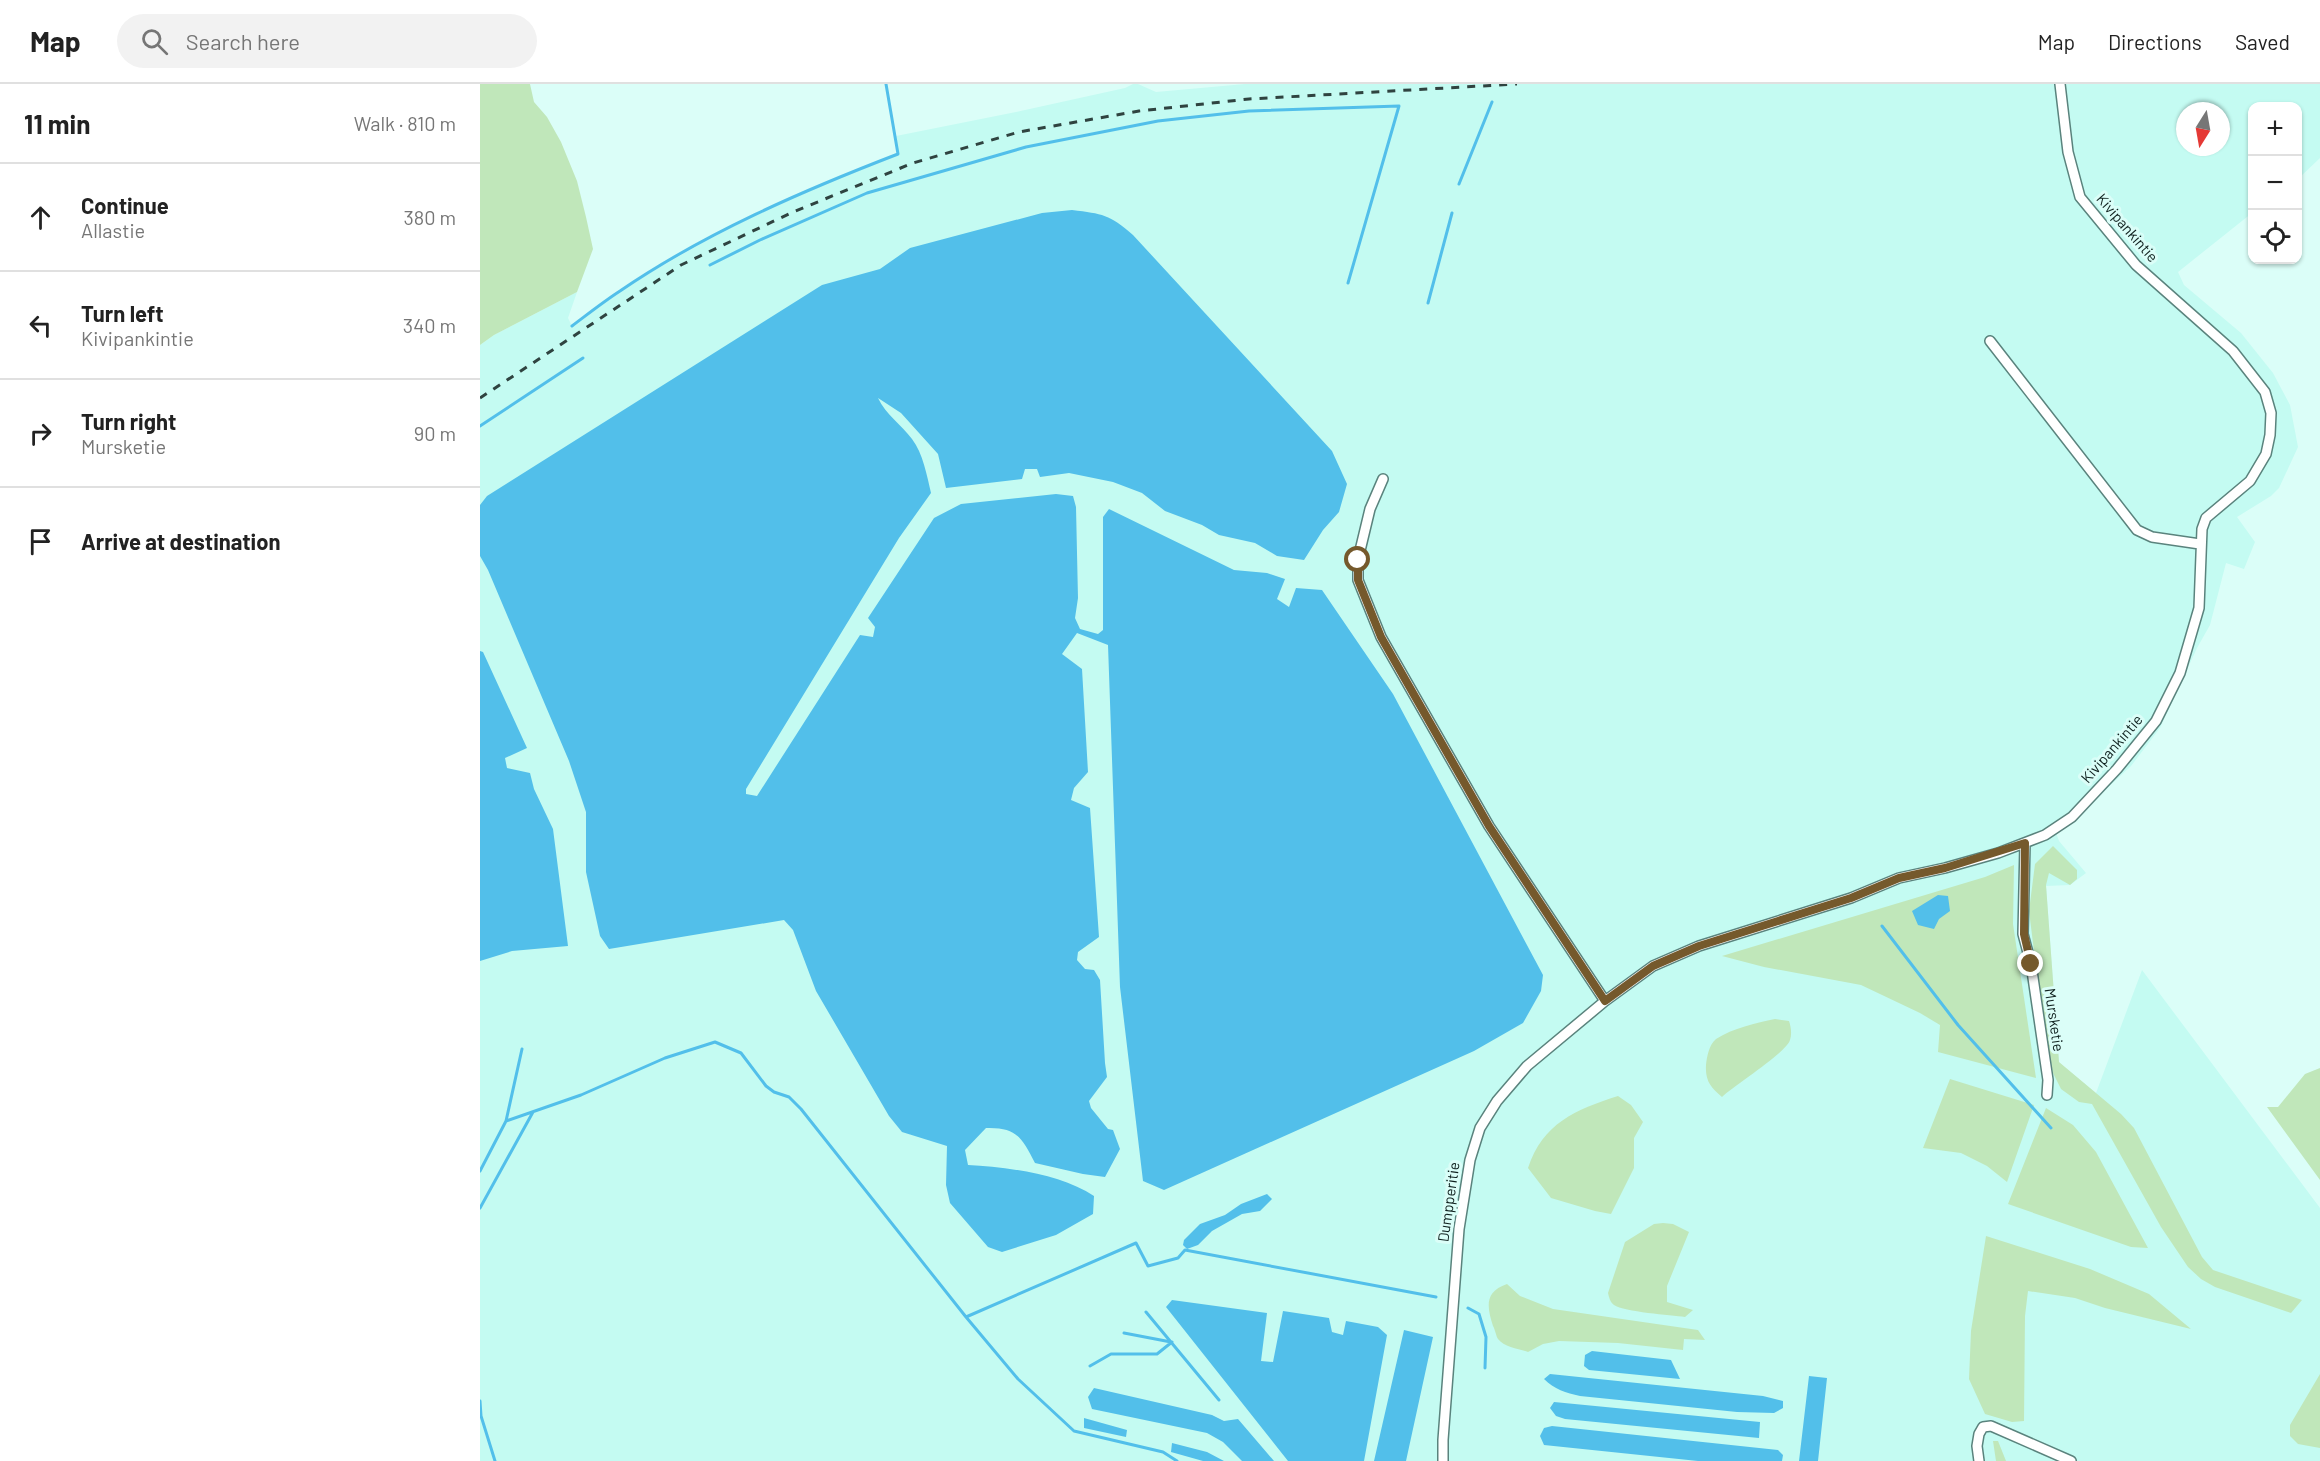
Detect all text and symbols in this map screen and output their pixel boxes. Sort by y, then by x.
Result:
search box [117,14,537,68]
text: Map [30,24,81,58]
icon: search [138,25,171,58]
text: Search here [186,28,300,54]
text: Map [2038,29,2075,54]
text: Directions [2108,29,2202,54]
text: Saved [2235,29,2290,54]
north arrow [2176,102,2230,156]
map controls [2248,102,2302,264]
button: + [2248,102,2302,156]
text: 11 min [24,108,90,139]
text: Walk · 810 m [354,111,456,135]
button: − [2248,156,2302,210]
street label: Kivipankintie [2093,189,2162,265]
text: Continue [81,192,169,218]
icon: ahead [24,201,57,234]
text: 380 m [403,205,456,229]
button: locate [2248,210,2302,264]
text: Allastie [81,218,145,242]
text: Turn left [81,300,164,326]
icon: left [24,309,57,342]
text: 340 m [403,313,456,337]
text: Kivipankintie [81,326,194,350]
text: Turn right [81,408,176,434]
icon: right [24,417,57,450]
text: 90 m [414,421,456,445]
text: Mursketie [81,434,166,458]
icon: arrive [24,525,57,558]
text: Arrive at destination [81,528,280,554]
route start [1344,546,1370,572]
street label: Kivipankintie [2077,710,2146,786]
route end [2017,950,2043,976]
street label: Mursketie [2042,987,2068,1053]
street label: Dumpperitie [1433,1161,1463,1243]

